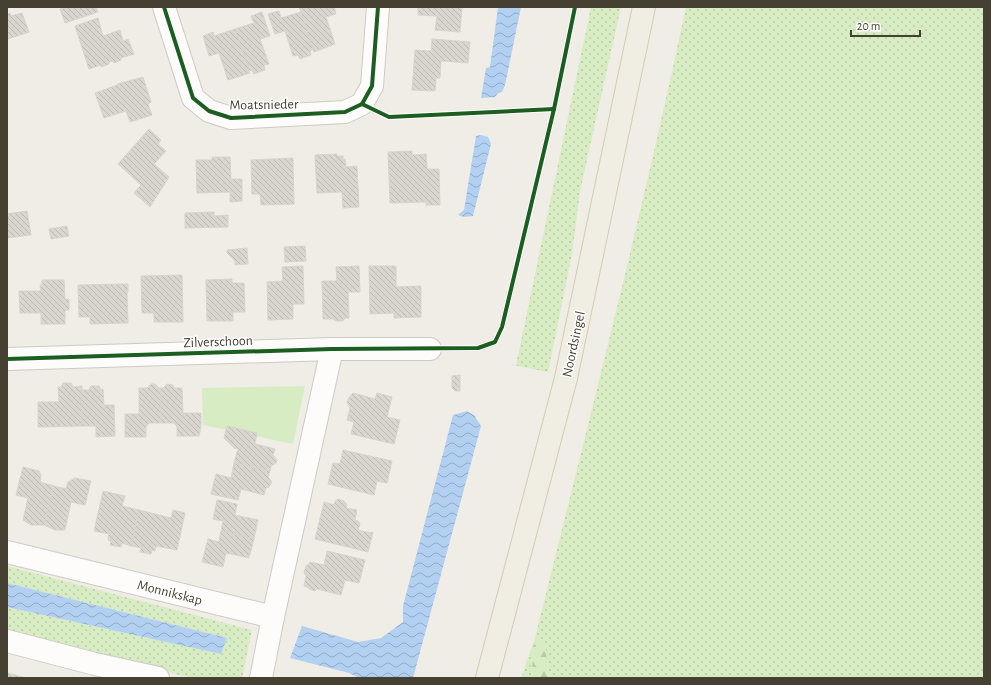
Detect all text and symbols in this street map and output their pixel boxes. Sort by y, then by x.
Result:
scale bar [851,12,920,38]
text: 20 m [857,20,880,32]
street label: Moatsnieder [229,97,299,113]
street label: Noordsingel [560,310,588,379]
street label: Zilverschoon [183,334,253,350]
street label: Monnikskap [136,578,204,608]

